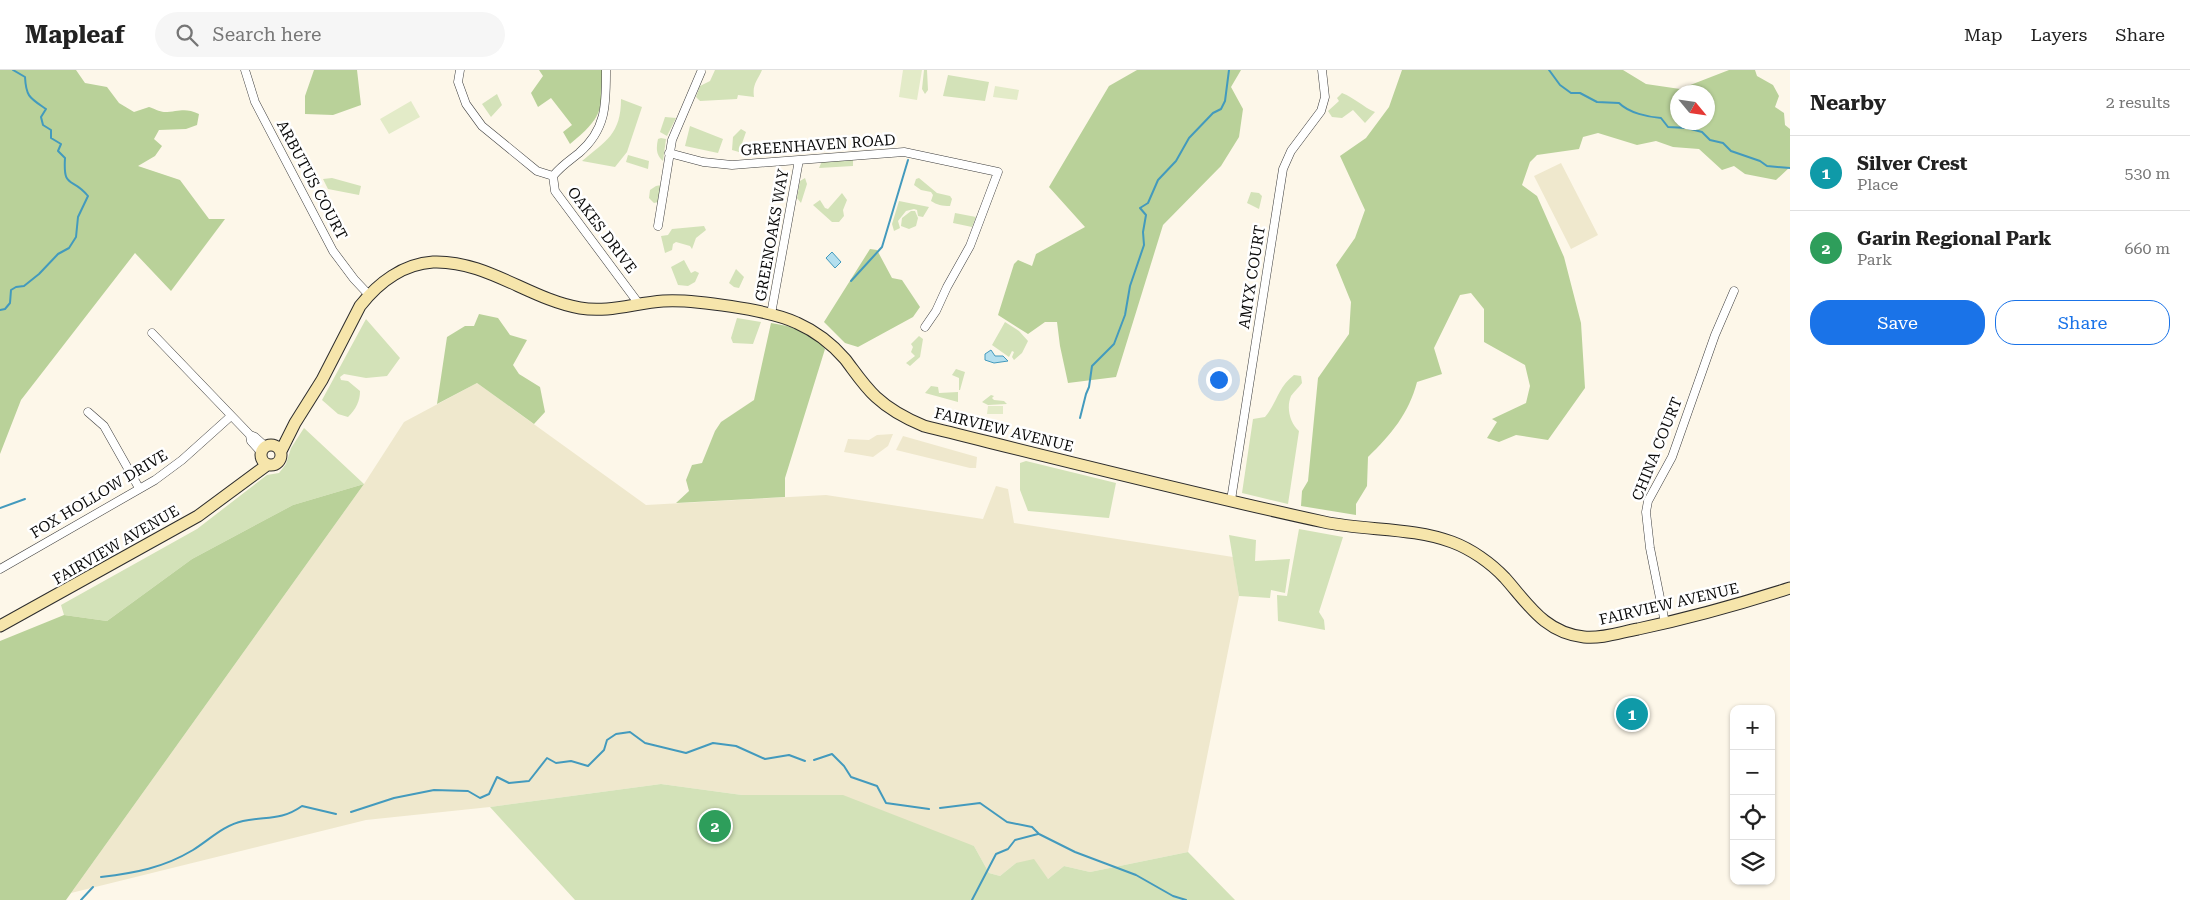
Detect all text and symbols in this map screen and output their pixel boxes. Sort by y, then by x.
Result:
search box [155,12,505,57]
text: Mapleaf [25,21,125,49]
icon: search [173,21,201,49]
text: Search here [213,23,321,46]
text: Map [1964,24,2003,45]
text: Layers [2031,24,2087,45]
text: Share [2115,24,2165,45]
north arrow [1670,85,1715,130]
text: Nearby [1810,91,1886,115]
text: 2 results [2106,93,2170,112]
street label: ARBUTUS COURT [273,117,351,243]
street label: GREENHAVEN ROAD [740,131,896,159]
text: Silver Crest [1857,152,1968,175]
text: 1 [1822,164,1830,183]
text: 530 m [2124,164,2170,183]
street label: GREENOAKS WAY [751,167,793,303]
text: Place [1857,175,1898,194]
street label: OAKES DRIVE [564,183,640,277]
street label: AMYX COURT [1235,224,1269,330]
text: Garin Regional Park [1857,227,2051,250]
text: 2 [1822,239,1830,258]
text: 660 m [2124,239,2170,258]
text: Park [1857,250,1892,269]
button: Save [1810,300,1985,345]
button: Share [1995,300,2170,345]
your location [1206,367,1232,393]
street label: CHINA COURT [1628,395,1686,503]
street label: FAIRVIEW AVENUE [933,404,1075,456]
street label: FOX HOLLOW DRIVE [27,446,171,542]
street label: FAIRVIEW AVENUE [50,501,182,589]
street label: FAIRVIEW AVENUE [1597,579,1741,629]
pin: 1 [1616,695,1648,733]
map controls [1730,705,1775,885]
button: + [1730,705,1775,750]
button: − [1730,750,1775,795]
button: locate [1730,795,1775,840]
pin: 2 [699,807,731,845]
button: layers [1730,840,1775,885]

